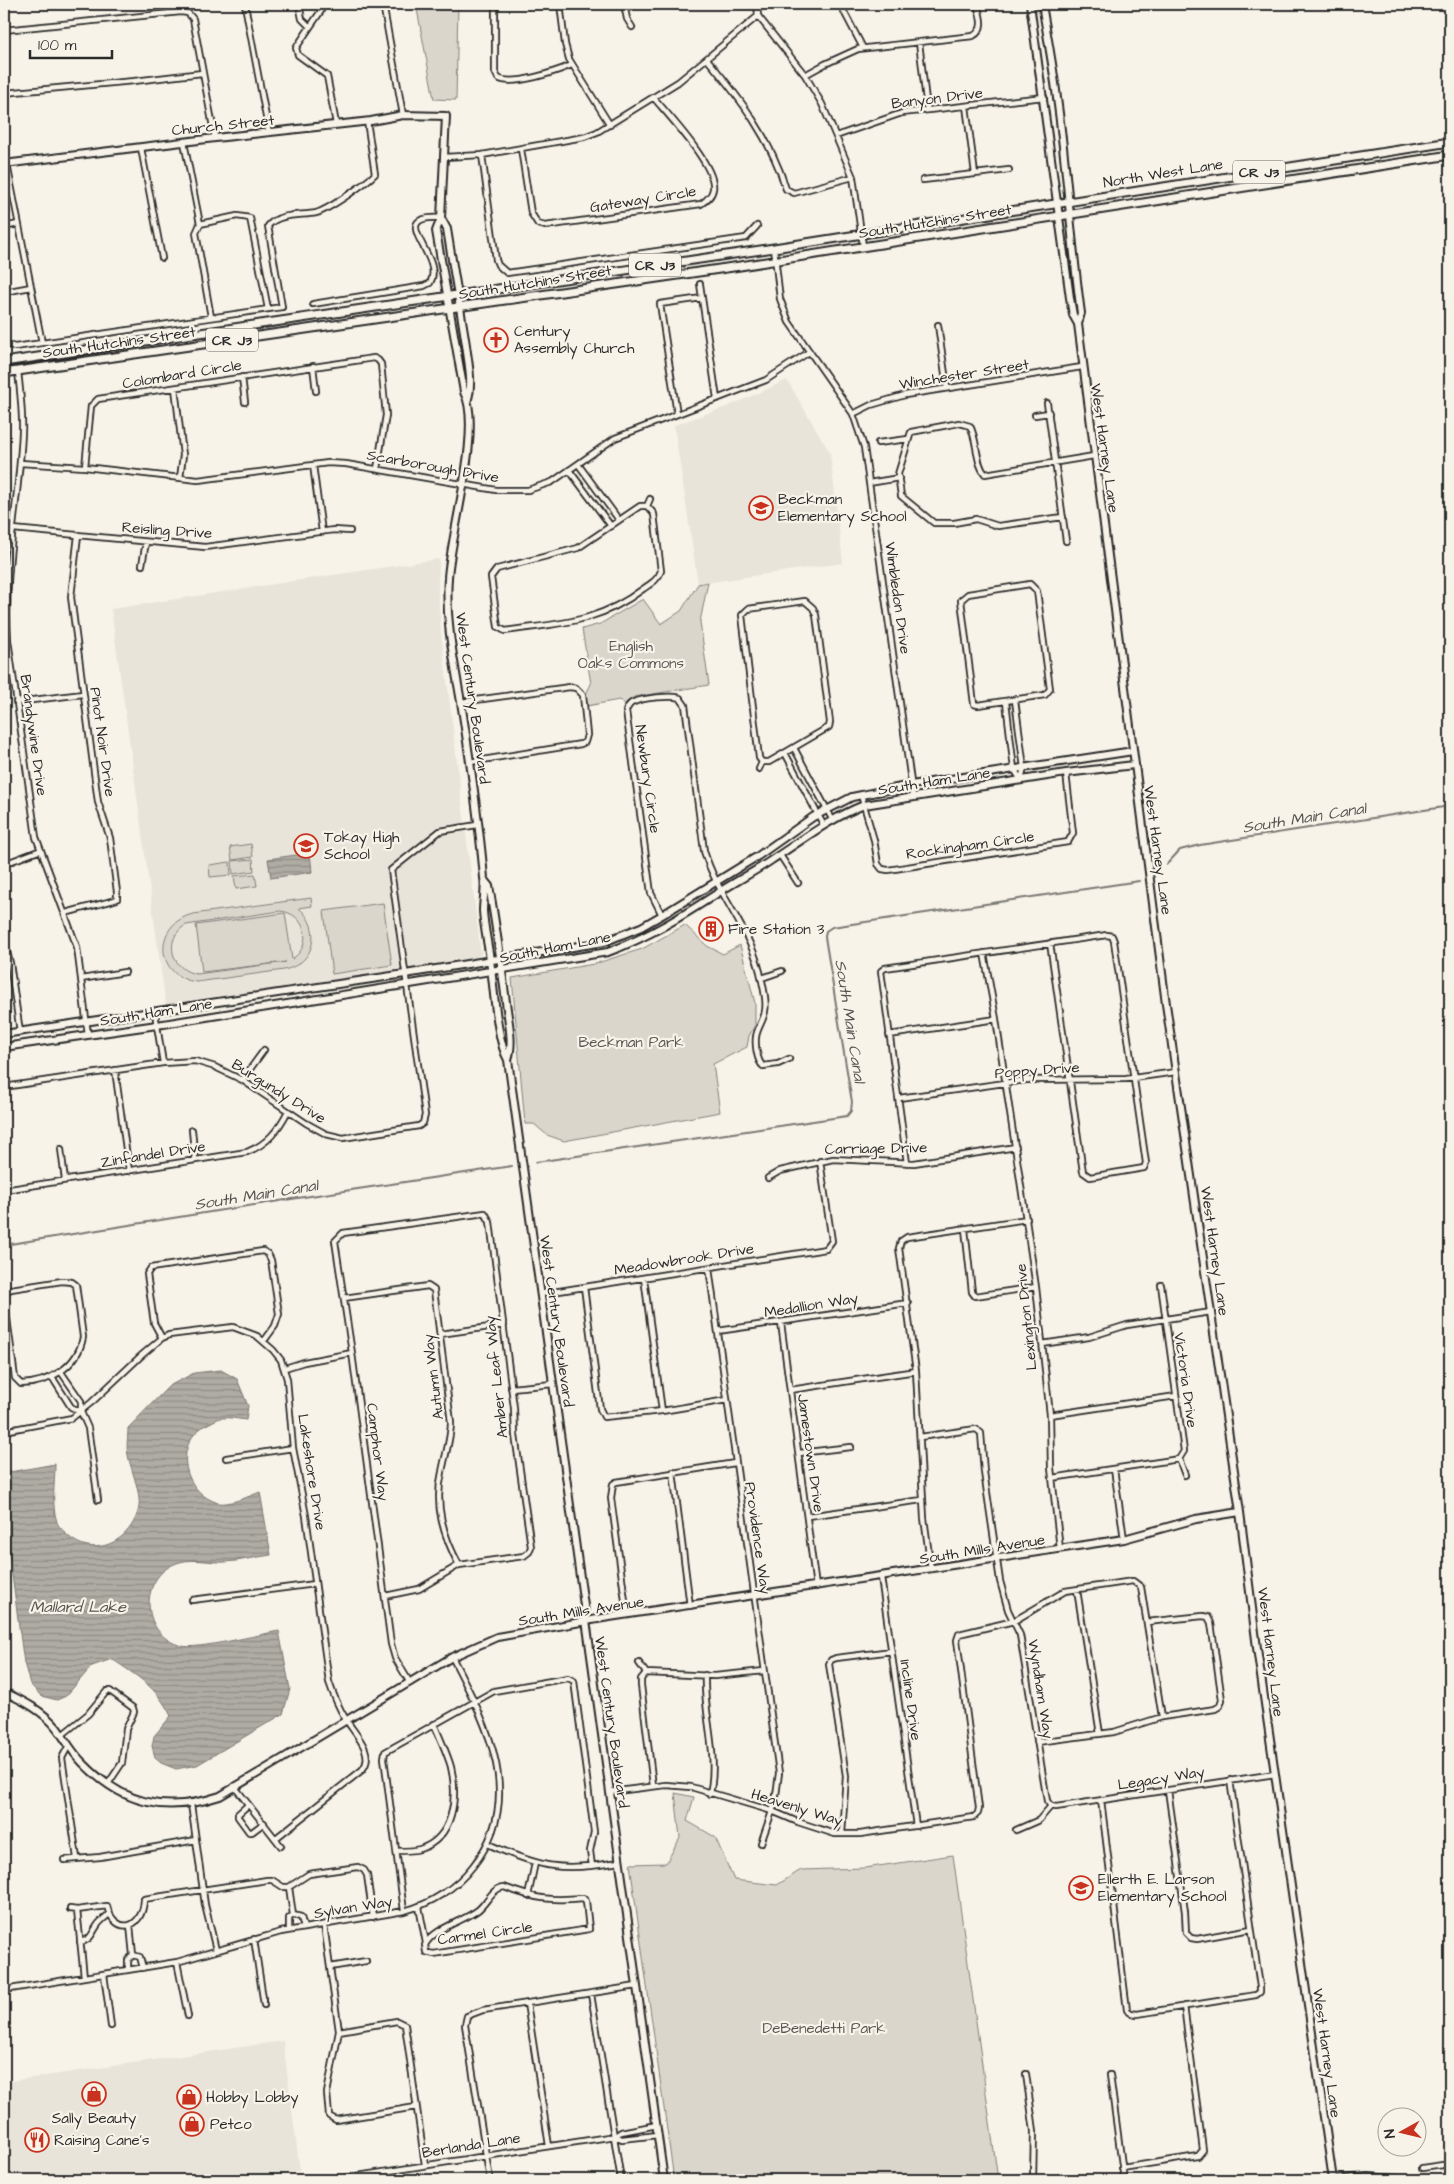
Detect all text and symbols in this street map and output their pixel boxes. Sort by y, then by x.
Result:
scale bar [30,28,112,60]
text: 100 m [38,35,77,56]
street label: Banyon Drive [890,82,984,116]
street label: Church Street [171,110,275,141]
street label: North West Lane [1102,154,1225,193]
road number: CR J3 [1233,160,1285,183]
street label: Gateway Circle [588,181,698,219]
street label: South Hutchins Street [857,199,1013,244]
road number: CR J3 [629,254,681,276]
street label: South Hutchins Street [457,260,613,305]
street label: South Hutchins Street [41,321,197,364]
place label: Century Assembly Church [514,321,635,360]
church icon: Century Assembly Church [483,327,509,353]
road number: CR J3 [206,328,258,352]
street label: Winchester Street [898,354,1031,395]
street label: Colombard Circle [121,355,243,394]
street label: West Harney Lane [1084,382,1124,514]
street label: Scarborough Drive [365,445,501,489]
place label: Beckman Elementary School [778,489,907,528]
school or university icon: Beckman Elementary School [748,495,774,521]
street label: Reisling Drive [121,517,213,545]
street label: Wimbledon Drive [879,541,916,655]
street label: West Century Boulevard [449,611,495,786]
park label: English Oaks Commons [578,636,685,674]
street label: Brandywine Drive [14,673,52,797]
street label: Pinot Noir Drive [84,686,121,798]
street label: Newbury Circle [629,723,666,835]
street label: South Ham Lane [877,762,992,801]
street label: West Harney Lane [1137,784,1177,916]
water label: South Main Canal [1241,797,1370,839]
street label: Rockingham Circle [905,826,1036,866]
place label: Tokay High School [324,827,400,865]
school or university icon: Tokay High School [293,833,319,859]
building icon: Fire Station 3 [698,916,724,942]
place label: Fire Station 3 [728,919,825,940]
street label: South Ham Lane [498,926,613,969]
water label: South Main Canal [829,958,871,1087]
street label: South Ham Lane [99,993,214,1032]
park label: Beckman Park [579,1032,684,1053]
street label: Burgundy Drive [227,1054,330,1130]
street label: Poppy Drive [994,1057,1080,1085]
street label: Zinfandel Drive [99,1136,207,1173]
street label: Carriage Drive [824,1137,928,1161]
water label: South Main Canal [193,1174,322,1216]
street label: West Harney Lane [1194,1185,1234,1317]
street label: West Century Boulevard [533,1234,579,1409]
street label: Meadowbrook Drive [613,1238,756,1281]
street label: Lexington Drive [1010,1262,1044,1371]
street label: Medallion Way [763,1288,860,1324]
street label: Amber Leaf Way [480,1315,514,1439]
street label: Victoria Drive [1168,1331,1203,1429]
street label: Autumn Way [418,1333,450,1421]
street label: Jamestown Drive [792,1393,829,1514]
street label: Camphor Way [360,1402,394,1502]
street label: Lakeshore Drive [292,1413,331,1532]
street label: Providence Way [738,1481,776,1596]
street label: South Mills Avenue [918,1529,1046,1570]
street label: West Harney Lane [1251,1586,1289,1718]
street label: South Mills Avenue [517,1591,645,1632]
water label: Mallard Lake [30,1596,127,1618]
street label: West Century Boulevard [588,1635,634,1810]
street label: Wyndham Way [1021,1638,1059,1740]
street label: Incline Drive [894,1658,927,1742]
street label: Legacy Way [1116,1761,1206,1797]
street label: Heavenly Way [748,1784,845,1832]
place label: Ellerth E. Larson Elementary School [1098,1869,1227,1908]
school or university icon: Ellerth E. Larson Elementary School [1068,1875,1094,1901]
street label: Sylvan Way [312,1891,394,1925]
street label: Carmel Circle [436,1916,534,1951]
street label: West Harney Lane [1306,1987,1346,2119]
park label: DeBenedetti Park [762,2018,886,2039]
shop icon: Sally Beauty [81,2081,107,2107]
shop icon: Hobby Lobby [176,2084,202,2110]
place label: Hobby Lobby [206,2087,299,2109]
north arrow [1376,2106,1426,2156]
place label: Sally Beauty [52,2108,136,2130]
shop icon: Petco [179,2111,205,2137]
place label: Petco [210,2114,252,2135]
restaurant icon: Raising Cane's [24,2127,50,2153]
street label: Berlanda Lane [420,2127,522,2164]
text: N [1380,2128,1401,2139]
place label: Raising Cane's [54,2130,150,2152]

